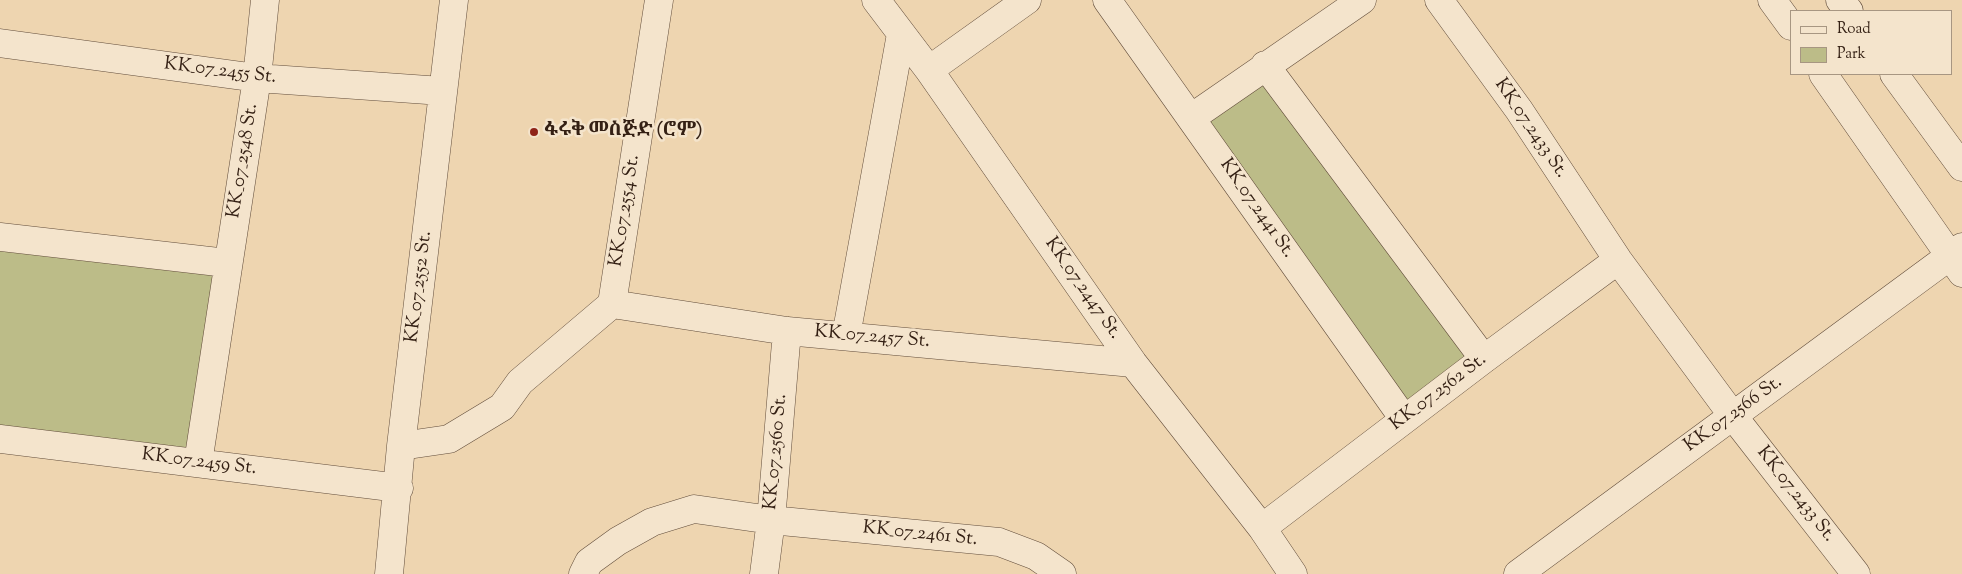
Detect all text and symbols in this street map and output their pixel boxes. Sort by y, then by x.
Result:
legend [1790,10,1952,75]
text: Road [1837,19,1871,40]
text: Park [1837,44,1866,65]
street label: KK_07_2455 St. [162,54,278,90]
street label: KK_07_2433 St. [1488,75,1572,183]
street label: KK_07_2548 St. [224,102,264,220]
place label: ፋሩቅ መስጅድ (ሮም) [544,121,702,143]
marker: ፋሩቅ መስጅድ (ሮም) [528,126,540,138]
street label: KK_07_2554 St. [606,153,646,269]
street label: KK_07_2441 St. [1213,155,1299,263]
street label: KK_07_2552 St. [402,230,438,344]
street label: KK_07_2447 St. [1039,234,1125,344]
street label: KK_07_2457 St. [813,322,931,354]
street label: KK_07_2562 St. [1386,349,1492,437]
street label: KK_07_2566 St. [1680,372,1788,458]
street label: KK_07_2560 St. [761,393,793,511]
street label: KK_07_2433 St. [1751,443,1839,547]
street label: KK_07_2459 St. [140,445,258,481]
street label: KK_07_2461 St. [861,518,979,552]

